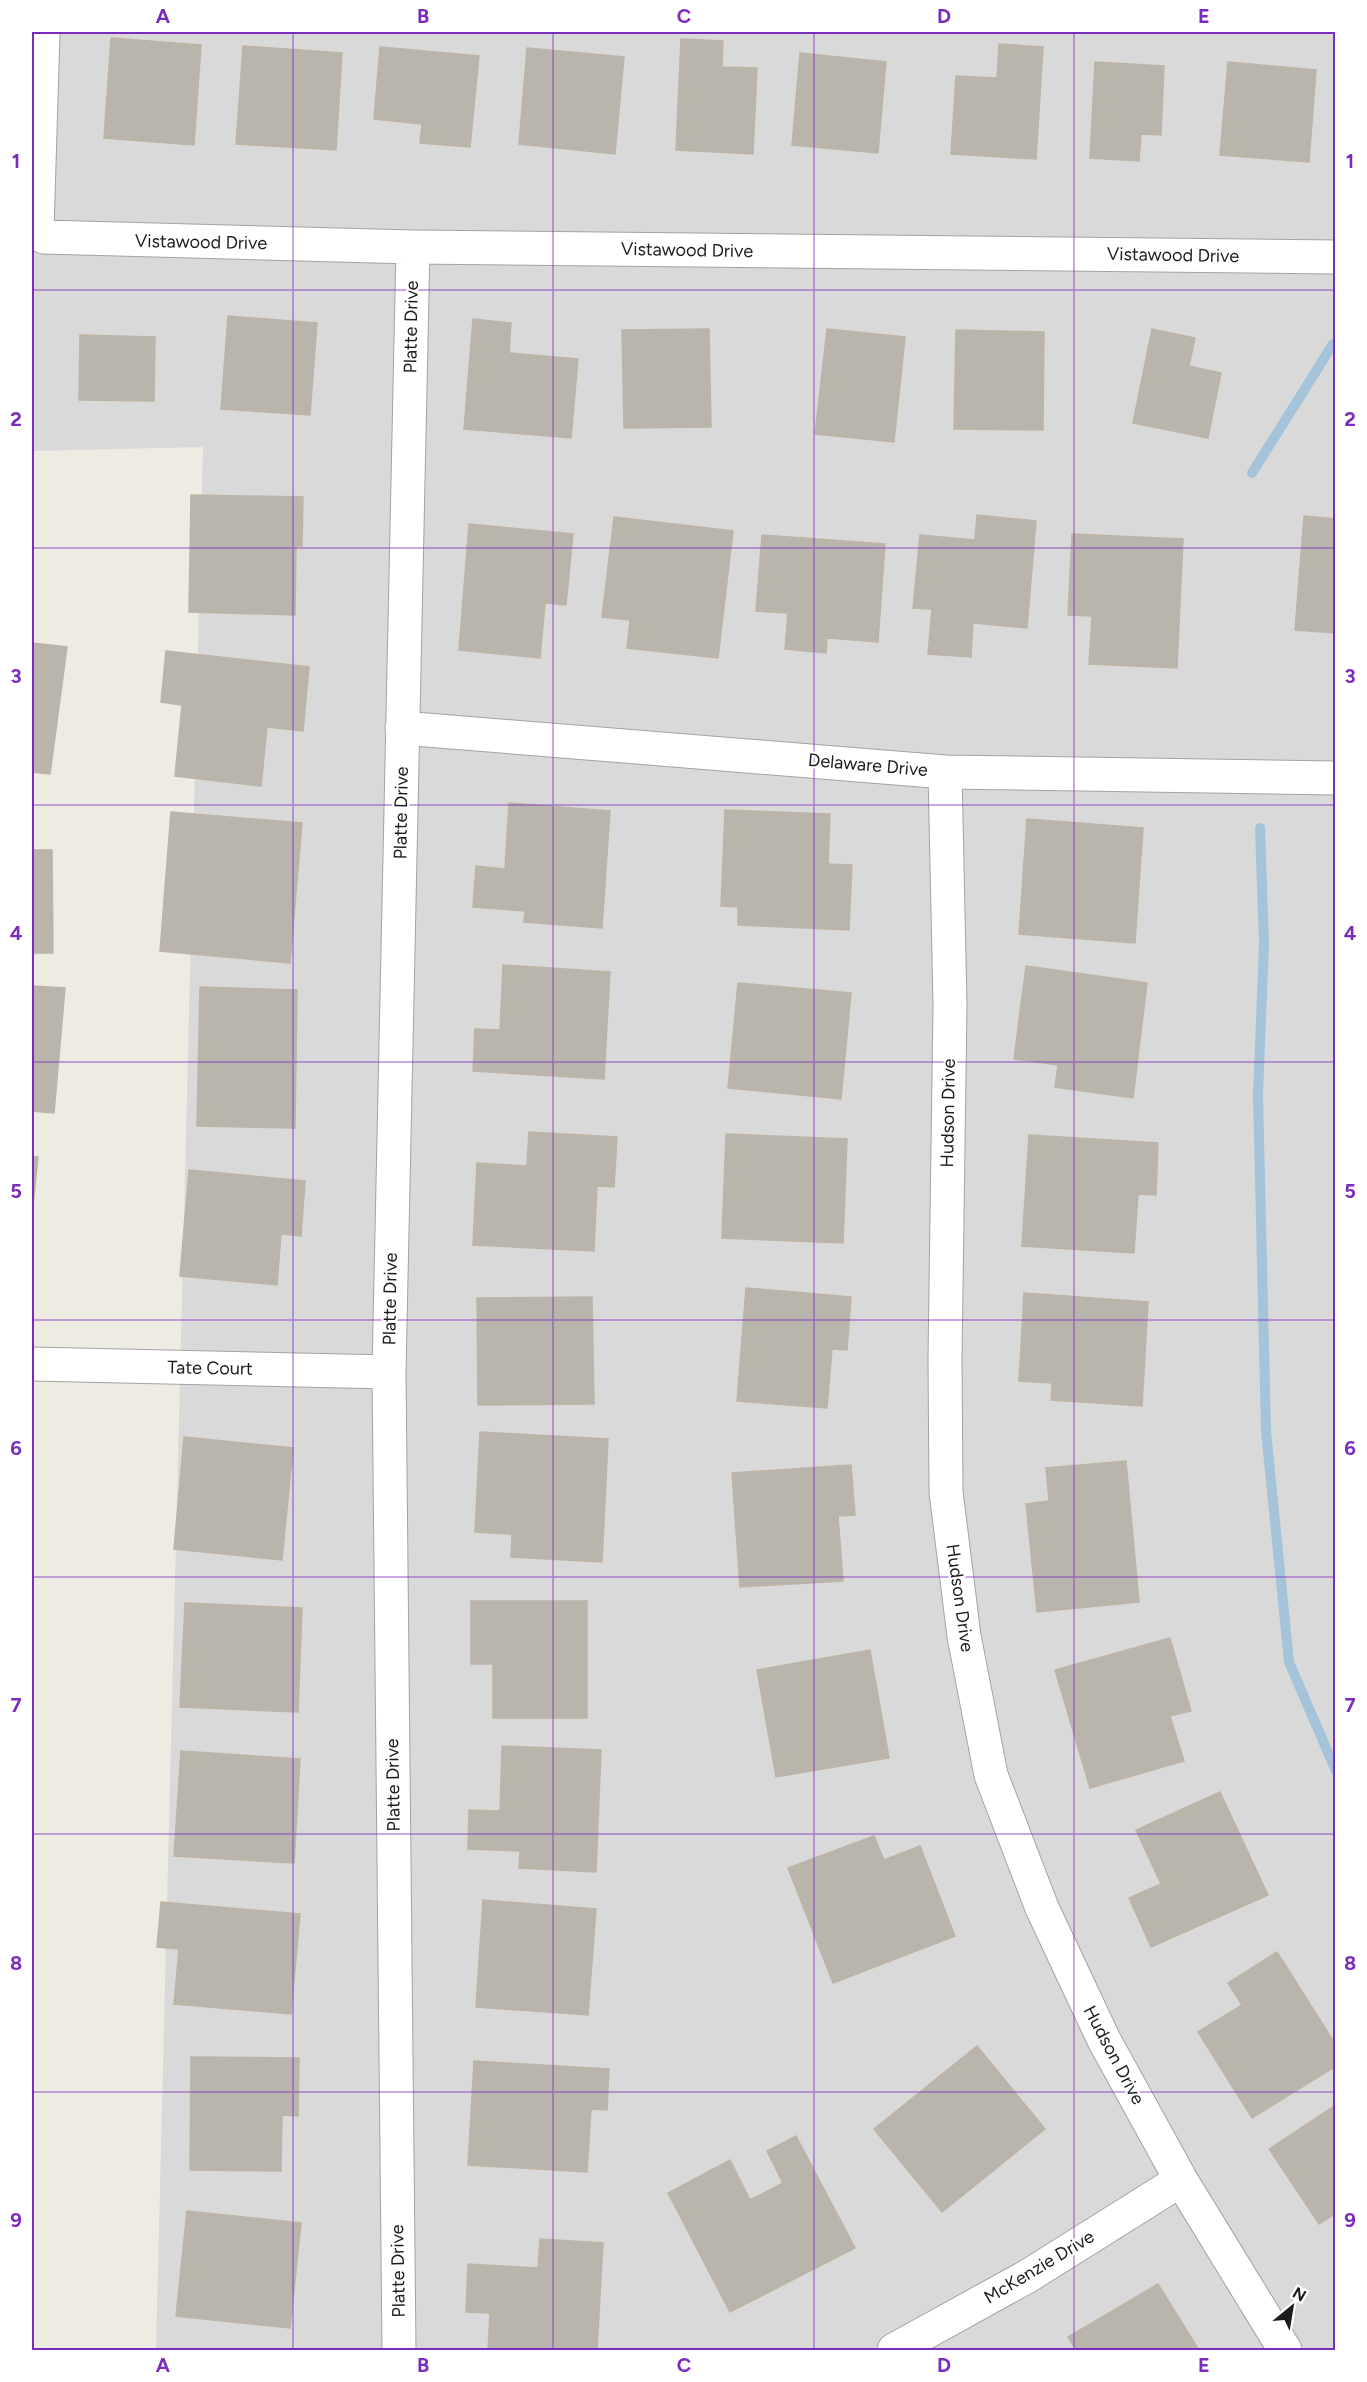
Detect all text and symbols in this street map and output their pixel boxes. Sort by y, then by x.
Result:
text: A [156,4,171,28]
text: B [417,4,429,28]
text: C [677,4,691,28]
text: D [937,4,951,28]
text: E [1198,4,1210,28]
text: 1 [12,149,20,173]
text: 1 [1346,149,1354,173]
street label: Vistawood Drive [135,230,267,254]
street label: Vistawood Drive [621,238,753,262]
street label: Vistawood Drive [1107,243,1239,267]
street label: Platte Drive [399,280,423,374]
text: 2 [10,407,22,431]
text: 2 [1344,407,1356,431]
text: 3 [10,664,22,688]
text: 3 [1344,664,1356,688]
street label: Delaware Drive [807,749,929,781]
street label: Platte Drive [389,766,413,860]
text: 4 [10,921,23,945]
text: 4 [1344,921,1357,945]
street label: Hudson Drive [936,1058,960,1168]
text: 5 [10,1179,22,1203]
text: 5 [1344,1179,1356,1203]
street label: Platte Drive [378,1252,402,1346]
street label: Tate Court [167,1356,253,1380]
text: 6 [10,1436,22,1460]
text: 6 [1344,1436,1356,1460]
street label: Hudson Drive [942,1542,979,1654]
text: 7 [10,1693,22,1717]
text: 7 [1344,1693,1356,1717]
street label: Platte Drive [381,1738,405,1832]
text: 8 [10,1951,22,1975]
text: 8 [1344,1951,1356,1975]
street label: Hudson Drive [1079,2002,1149,2108]
text: 9 [10,2208,22,2232]
text: 9 [1344,2208,1356,2232]
street label: Platte Drive [386,2224,410,2318]
street label: McKenzie Drive [980,2225,1098,2309]
north arrow [1262,2277,1322,2337]
text: N [1289,2283,1309,2306]
text: A [156,2353,171,2377]
text: B [417,2353,429,2377]
text: C [677,2353,691,2377]
text: D [937,2353,951,2377]
text: E [1198,2353,1210,2377]

